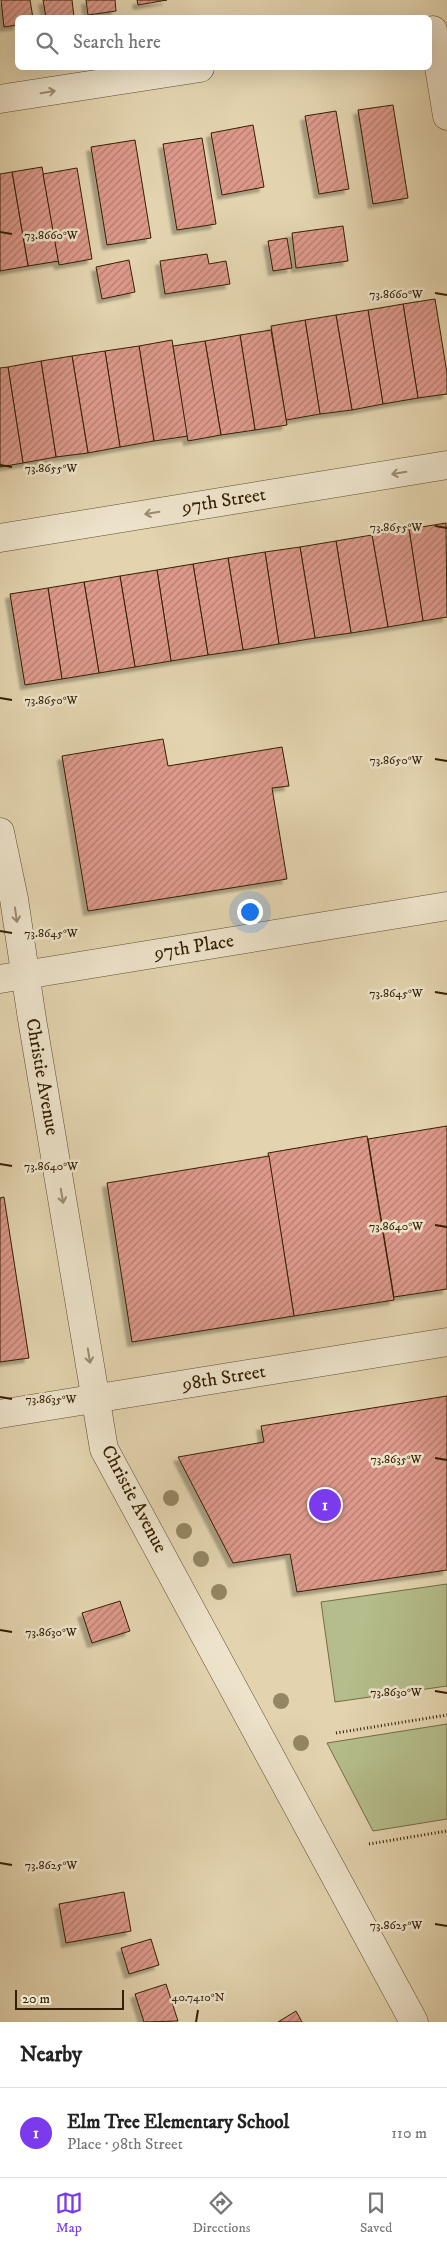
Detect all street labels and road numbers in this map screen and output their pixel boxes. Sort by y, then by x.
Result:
street label: 97th Street [179,483,268,519]
street label: 97th Place [152,929,236,965]
street label: Christie Avenue [20,1017,64,1138]
street label: 98th Street [180,1360,267,1396]
street label: Christie Avenue [96,1441,172,1557]

